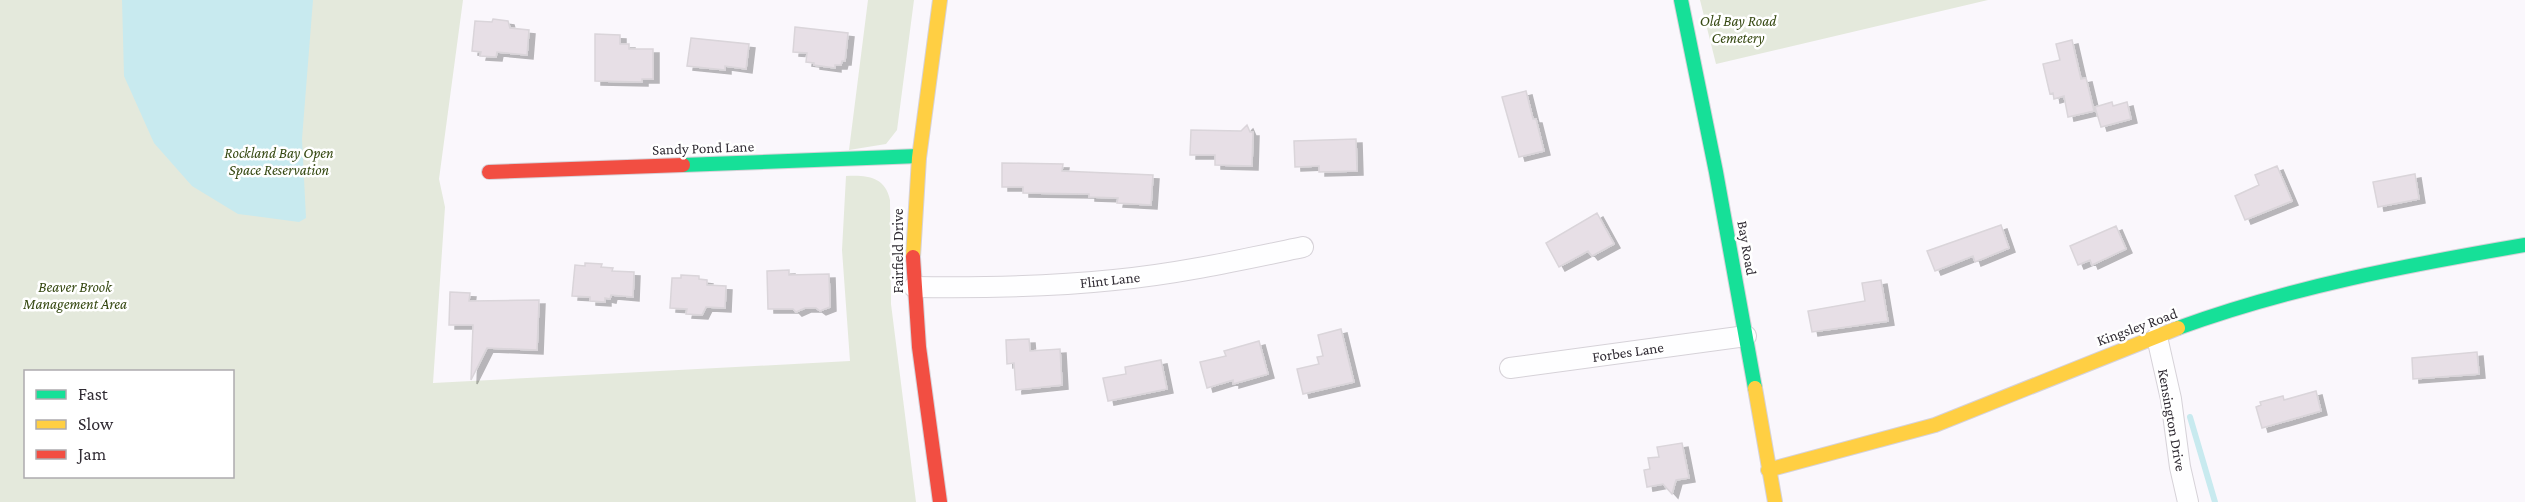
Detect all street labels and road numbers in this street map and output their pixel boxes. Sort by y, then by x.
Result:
street label: Sandy Pond Lane [652,138,755,159]
street label: Fairfield Drive [890,208,906,294]
street label: Bay Road [1733,219,1760,277]
street label: Flint Lane [1079,269,1141,291]
street label: Kingsley Road [2095,305,2180,350]
street label: Forbes Lane [1591,339,1665,365]
street label: Kensington Drive [2154,367,2189,473]

